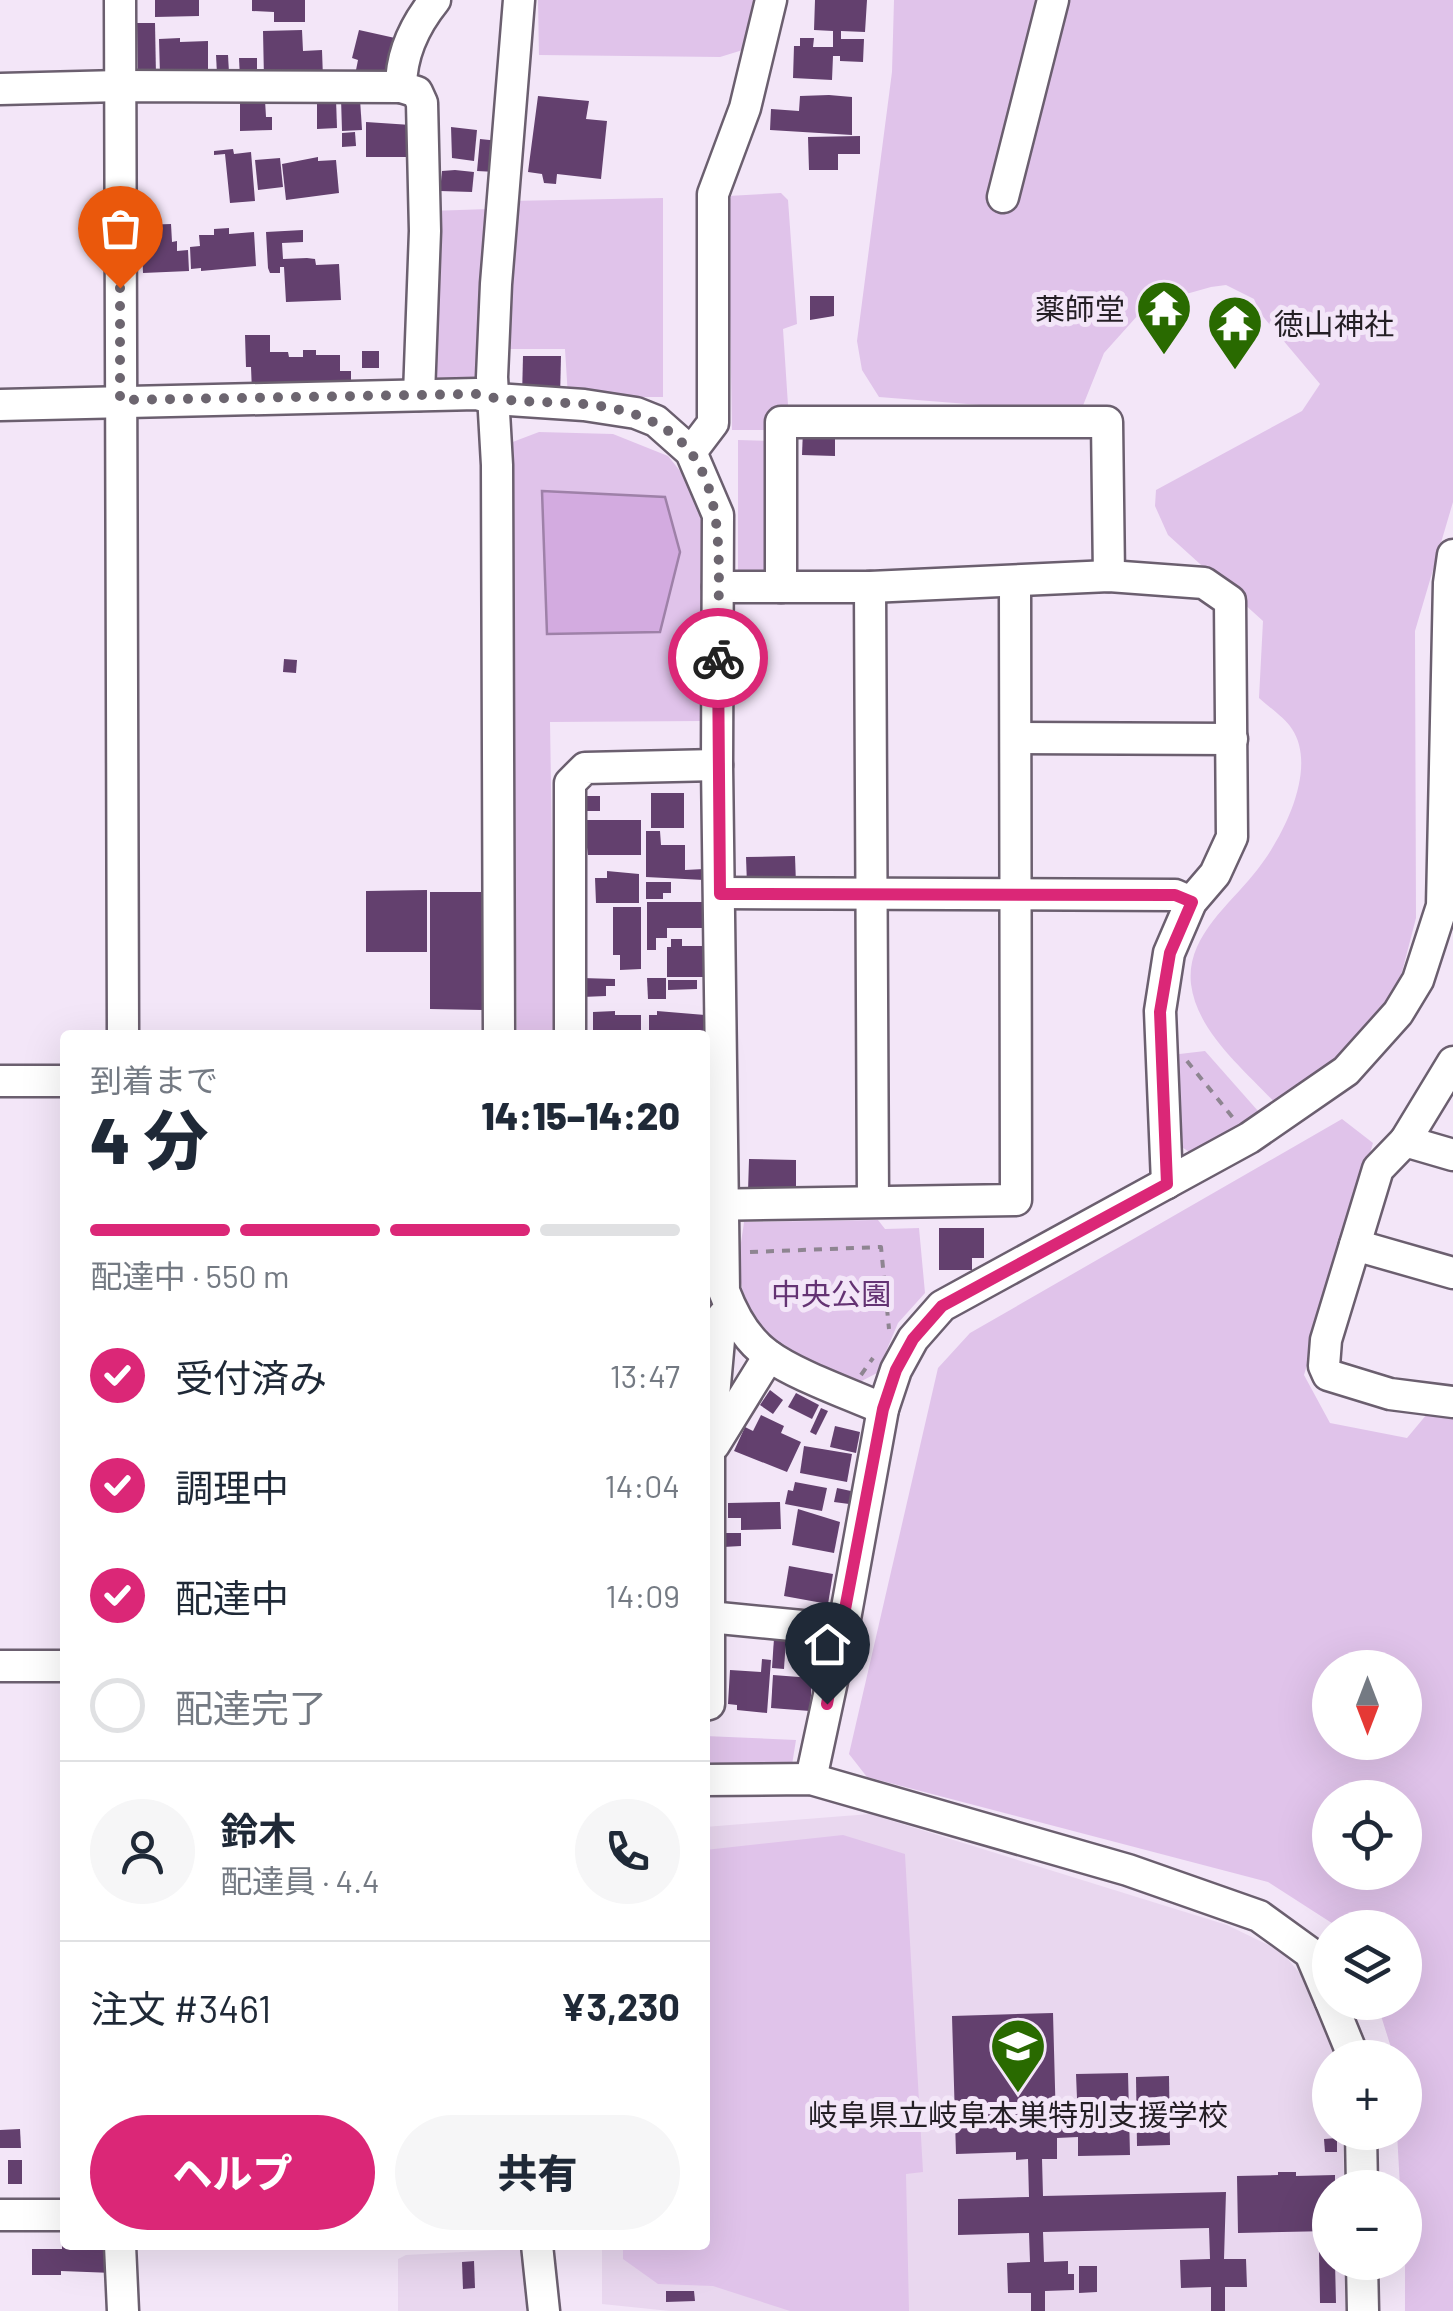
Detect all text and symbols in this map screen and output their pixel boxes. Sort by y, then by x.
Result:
pin [78,186,163,289]
icon: bag [93,201,148,256]
temple icon: 薬師堂 [1134,278,1194,357]
place label: 薬師堂 [1035,290,1125,326]
temple icon: 徳山神社 [1205,293,1265,372]
place label: 徳山神社 [1274,305,1394,341]
courier [668,608,768,708]
icon: bike [691,631,746,686]
text: 到着まで [90,1060,218,1098]
text: 14:15–14:20 [481,1092,680,1138]
text: 4 分 [90,1099,209,1177]
text: 配達中 · 550 m [90,1256,289,1294]
park label: 中央公園 [771,1275,891,1311]
icon: check [90,1348,145,1403]
text: 受付済み [175,1354,327,1400]
text: 13:47 [610,1356,680,1394]
icon: check [90,1458,145,1513]
text: 調理中 [175,1464,289,1510]
text: 14:04 [605,1466,680,1504]
icon: check [90,1568,145,1623]
text: 配達中 [175,1574,289,1620]
text: 14:09 [606,1576,680,1614]
pin [785,1602,870,1705]
icon: home [800,1617,855,1672]
north arrow [1312,1650,1422,1760]
map controls [1312,1650,1422,2280]
text: 配達完了 [175,1684,327,1730]
button: locate [1312,1780,1422,1890]
button: person [90,1799,195,1904]
button: phone [575,1799,680,1904]
text: 鈴木 [220,1807,296,1853]
text: 配達員 · 4.4 [220,1861,380,1899]
button: layers [1312,1910,1422,2020]
text: ¥3,230 [560,1983,680,2029]
text: 注文 #3461 [90,1985,271,2031]
school or university icon: 岐阜県立岐阜本巣特別支援学校 [988,2016,1048,2095]
button: + [1312,2040,1422,2150]
place label: 岐阜県立岐阜本巣特別支援学校 [808,2096,1228,2132]
button: ヘルプ [90,2115,375,2230]
button: 共有 [395,2115,680,2230]
button: − [1312,2170,1422,2280]

